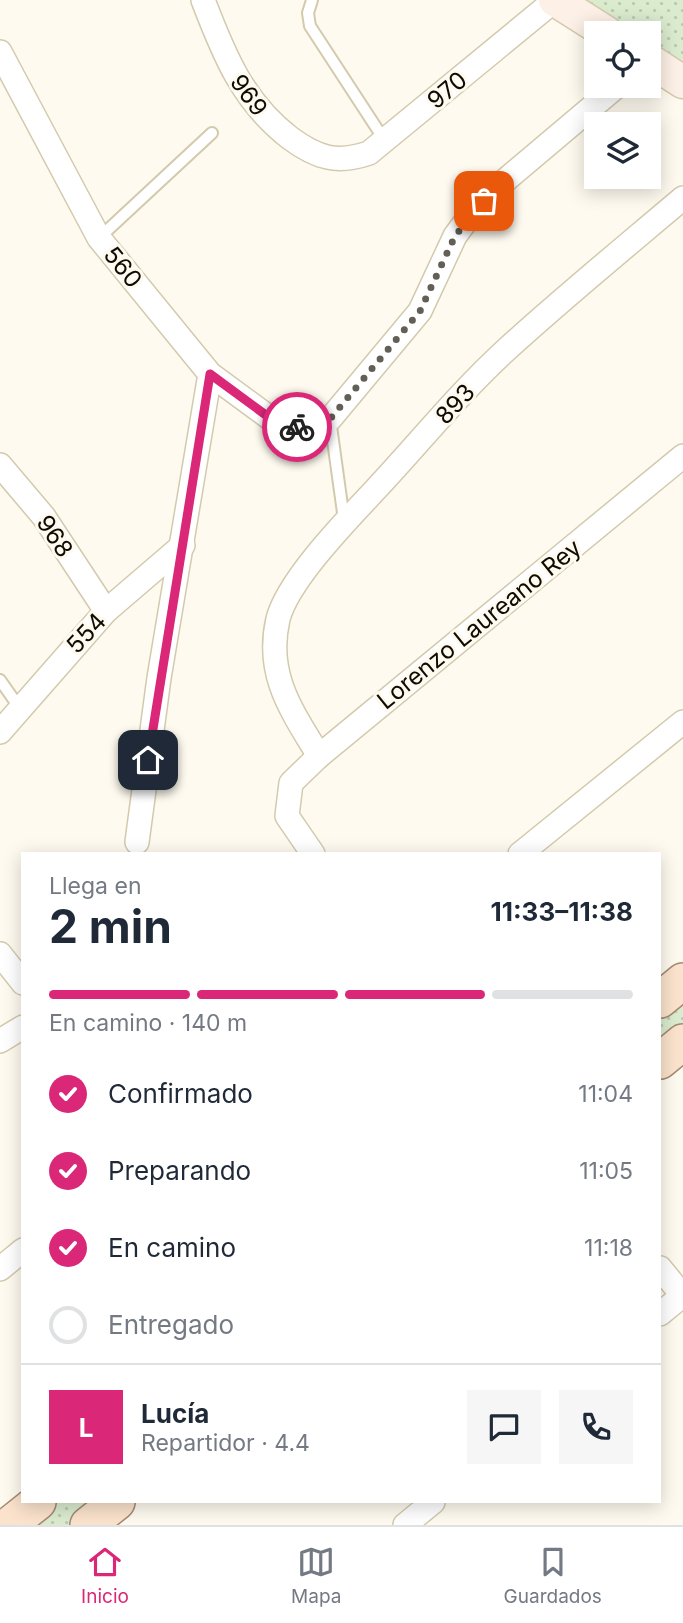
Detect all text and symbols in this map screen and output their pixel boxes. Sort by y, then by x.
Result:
map controls [584,21,661,189]
button: locate [584,21,661,98]
street label: 970 [421,65,473,115]
street label: 969 [224,68,274,122]
button: layers [584,112,661,189]
pin [454,171,514,231]
icon: bag [465,182,503,220]
street label: 560 [98,241,148,293]
street label: 893 [429,378,481,430]
courier [262,392,332,462]
icon: bike [278,408,316,446]
street label: 968 [31,509,79,563]
street label: Lorenzo Laureano Rey [371,533,587,715]
street label: 554 [60,607,112,659]
pin [118,730,178,790]
icon: home [129,741,167,779]
text: Llega en [49,872,141,900]
text: 11:33–11:38 [491,896,633,927]
text: 2 min [49,898,172,954]
text: En camino · 140 m [49,1009,247,1037]
icon: check [49,1075,87,1113]
text: Confirmado [108,1078,253,1109]
text: 11:04 [578,1080,633,1108]
icon: check [49,1152,87,1190]
text: Preparando [108,1155,251,1186]
text: 11:05 [579,1157,633,1185]
icon: check [49,1229,87,1267]
text: En camino [108,1232,236,1263]
text: 11:18 [584,1234,633,1262]
text: Entregado [108,1309,234,1340]
button: chat [467,1390,541,1464]
button: phone [559,1390,633,1464]
text: Lucía [141,1398,209,1429]
text: L [79,1412,93,1443]
text: Repartidor · 4.4 [141,1429,310,1457]
tab: Inicio [81,1543,129,1608]
tab: Mapa [291,1543,341,1608]
tab: Guardados [504,1543,602,1608]

